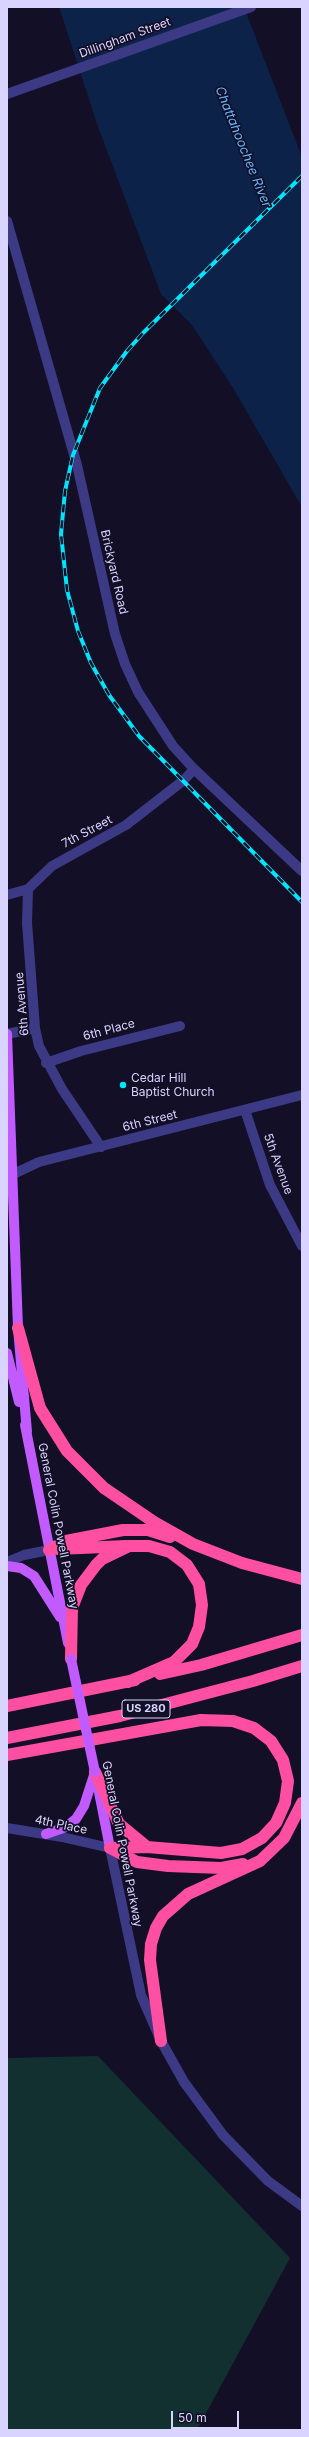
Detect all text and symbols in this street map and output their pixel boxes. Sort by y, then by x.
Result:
street label: Dillingham Street [77,15,173,61]
water label: Chattahoochee River [212,84,274,210]
street label: Brickyard Road [97,528,131,616]
street label: 7th Street [59,813,115,851]
street label: 6th Avenue [12,971,32,1037]
street label: 6th Place [82,1016,136,1044]
place label: Cedar Hill Baptist Church [131,1071,215,1099]
marker: Cedar Hill Baptist Church [118,1080,128,1090]
street label: 6th Street [121,1107,179,1135]
street label: 5th Avenue [260,1132,296,1196]
street label: General Colin Powell Parkway [35,1442,81,1610]
road number: US 280 [122,1700,170,1718]
street label: General Colin Powell Parkway [99,1760,145,1928]
street label: 4th Place [33,1812,89,1838]
scale bar [173,2403,241,2429]
text: 50 m [178,2410,207,2425]

